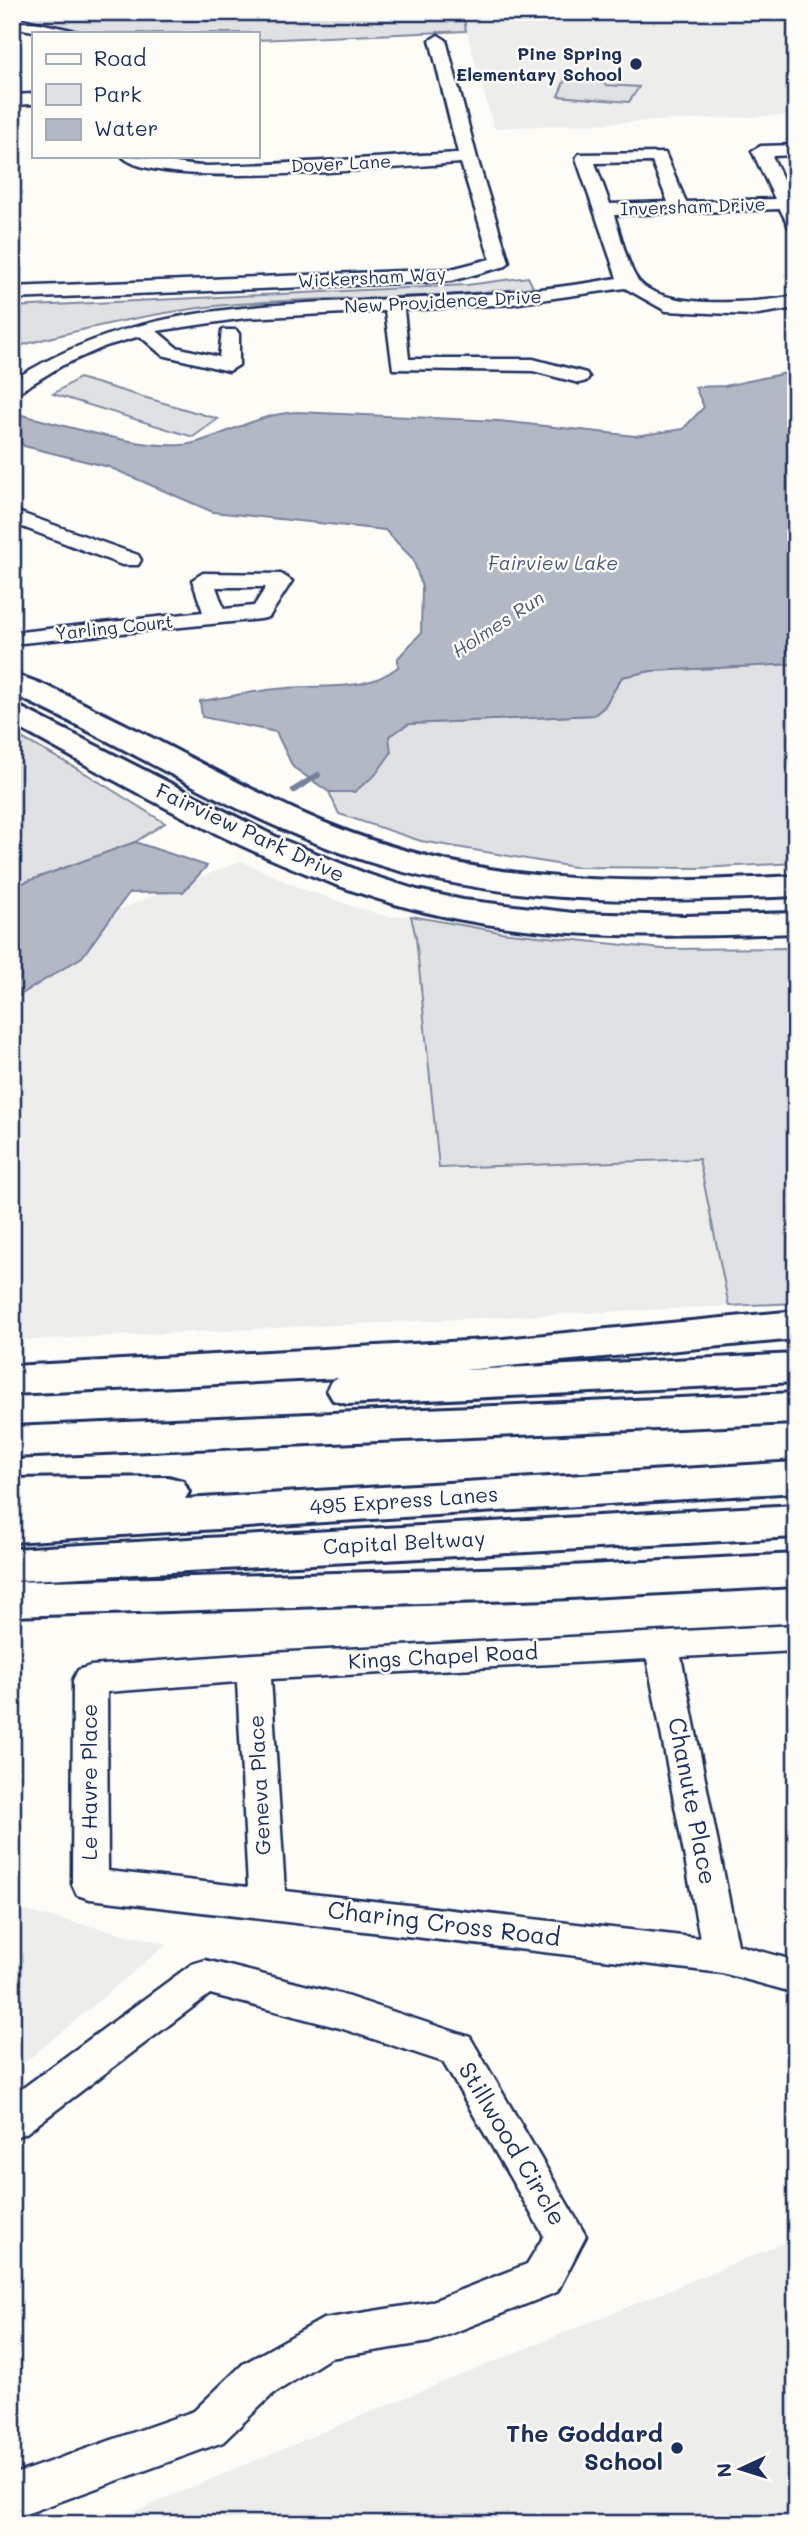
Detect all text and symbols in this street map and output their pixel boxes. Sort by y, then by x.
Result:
legend [32,32,259,158]
place label: Pine Spring Elementary School [456,41,622,86]
text: Road [94,44,146,71]
marker: Pine Spring Elementary School [628,56,644,72]
text: Park [94,80,142,107]
text: Water [94,114,158,141]
street label: Dover Lane [290,148,392,178]
street label: Inversham Drive [620,191,766,221]
street label: Wickersham Way [297,261,447,293]
street label: New Providence Drive [344,284,542,318]
water label: Fairview Lake [488,550,618,575]
water label: Holmes Run [447,585,549,663]
street label: Yarling Court [54,609,174,645]
street label: Fairview Park Drive [152,776,349,887]
street label: 495 Express Lanes [309,1479,499,1520]
street label: Capital Beltway [322,1524,486,1559]
street label: Kings Chapel Road [347,1637,539,1674]
street label: Le Havre Place [75,1704,102,1860]
street label: Geneva Place [241,1714,276,1856]
street label: Chanute Place [662,1714,725,1887]
street label: Charing Cross Road [326,1893,562,1952]
street label: Stillwood Circle [452,2056,574,2230]
place label: The Goddard School [506,2417,663,2476]
north arrow [706,2434,776,2504]
marker: The Goddard School [669,2440,685,2456]
text: N [711,2462,737,2478]

